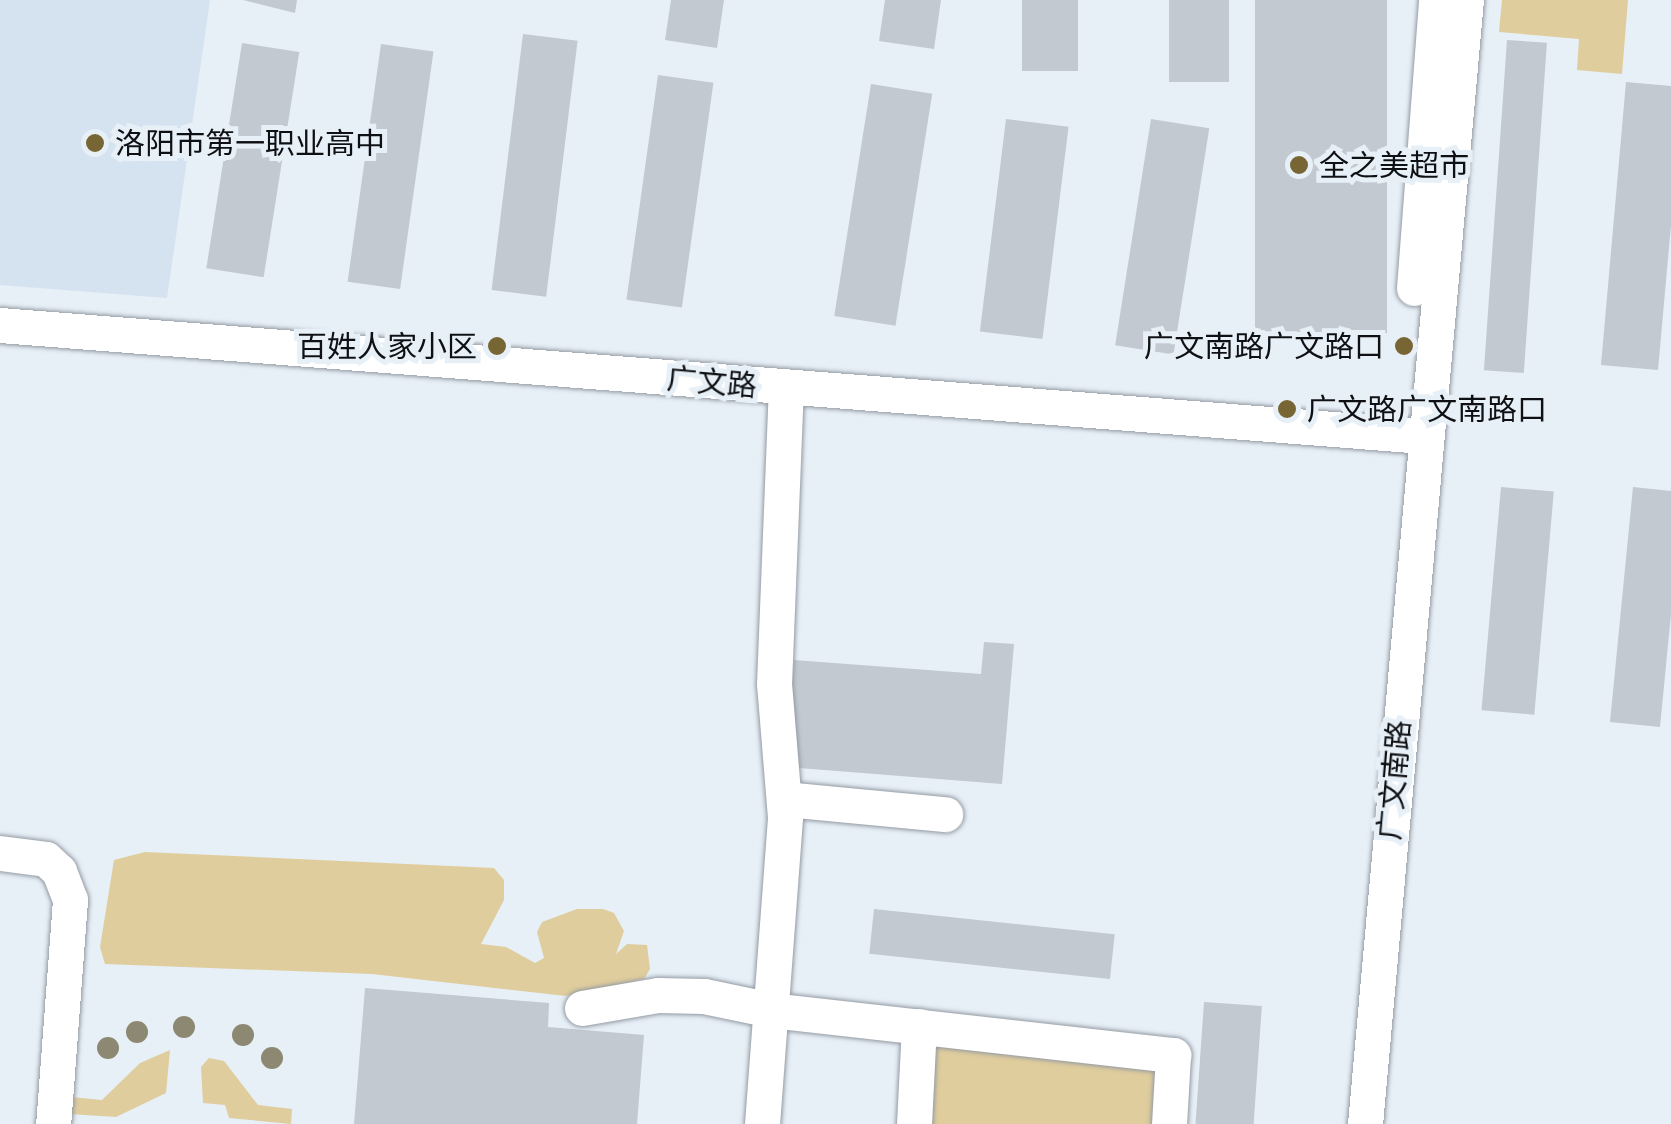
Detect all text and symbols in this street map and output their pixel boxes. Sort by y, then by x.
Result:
place label: 洛阳市第一职业高中 [115,125,385,161]
marker: 洛阳市第一职业高中 [84,132,106,154]
place label: 全之美超市 [1319,147,1469,183]
marker: 全之美超市 [1288,154,1310,176]
place label: 百姓人家小区 [297,328,477,364]
place label: 广文南路广文路口 [1144,328,1384,364]
marker: 百姓人家小区 [486,335,508,357]
marker: 广文南路广文路口 [1393,335,1415,357]
street label: 广文路 [666,360,758,404]
place label: 广文路广文南路口 [1307,391,1547,427]
marker: 广文路广文南路口 [1276,398,1298,420]
street label: 广文南路 [1371,719,1417,841]

